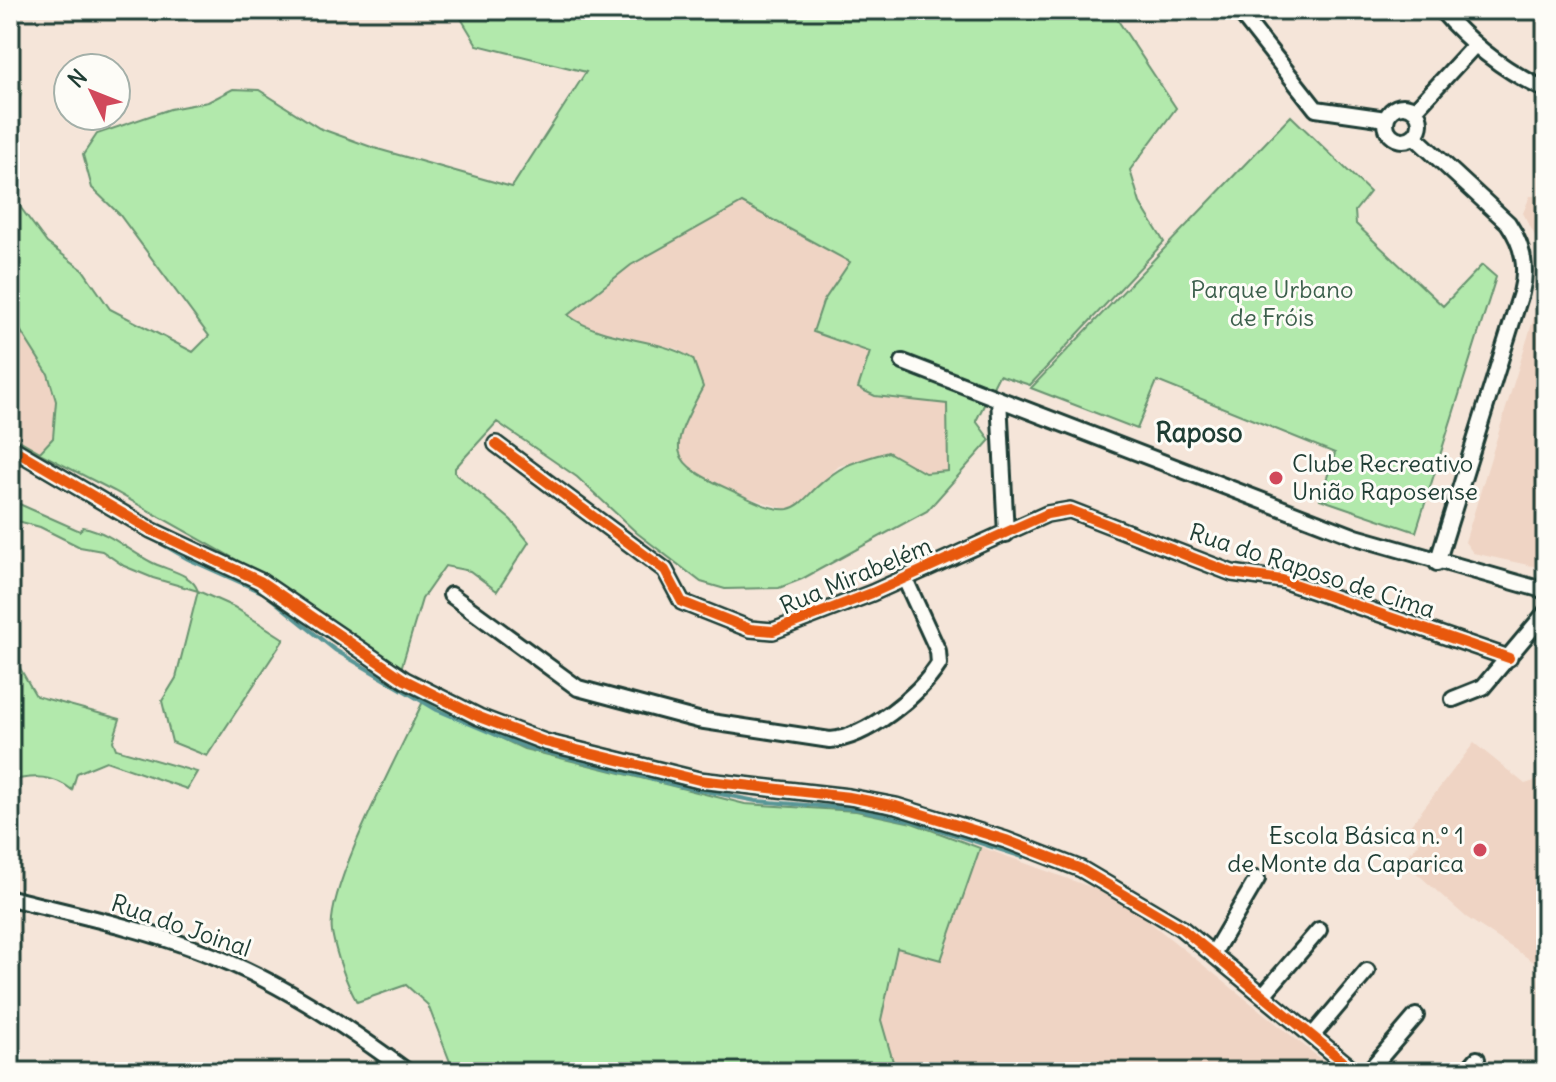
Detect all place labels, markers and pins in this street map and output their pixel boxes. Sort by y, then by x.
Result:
place label: Clube Recreativo União Raposense [1292,448,1478,506]
marker: Clube Recreativo União Raposense [1267,469,1285,487]
place label: Escola Básica n.º 1 de Monte da Caparica [1227,820,1464,878]
marker: Escola Básica n.º 1 de Monte da Caparica [1471,841,1489,859]

